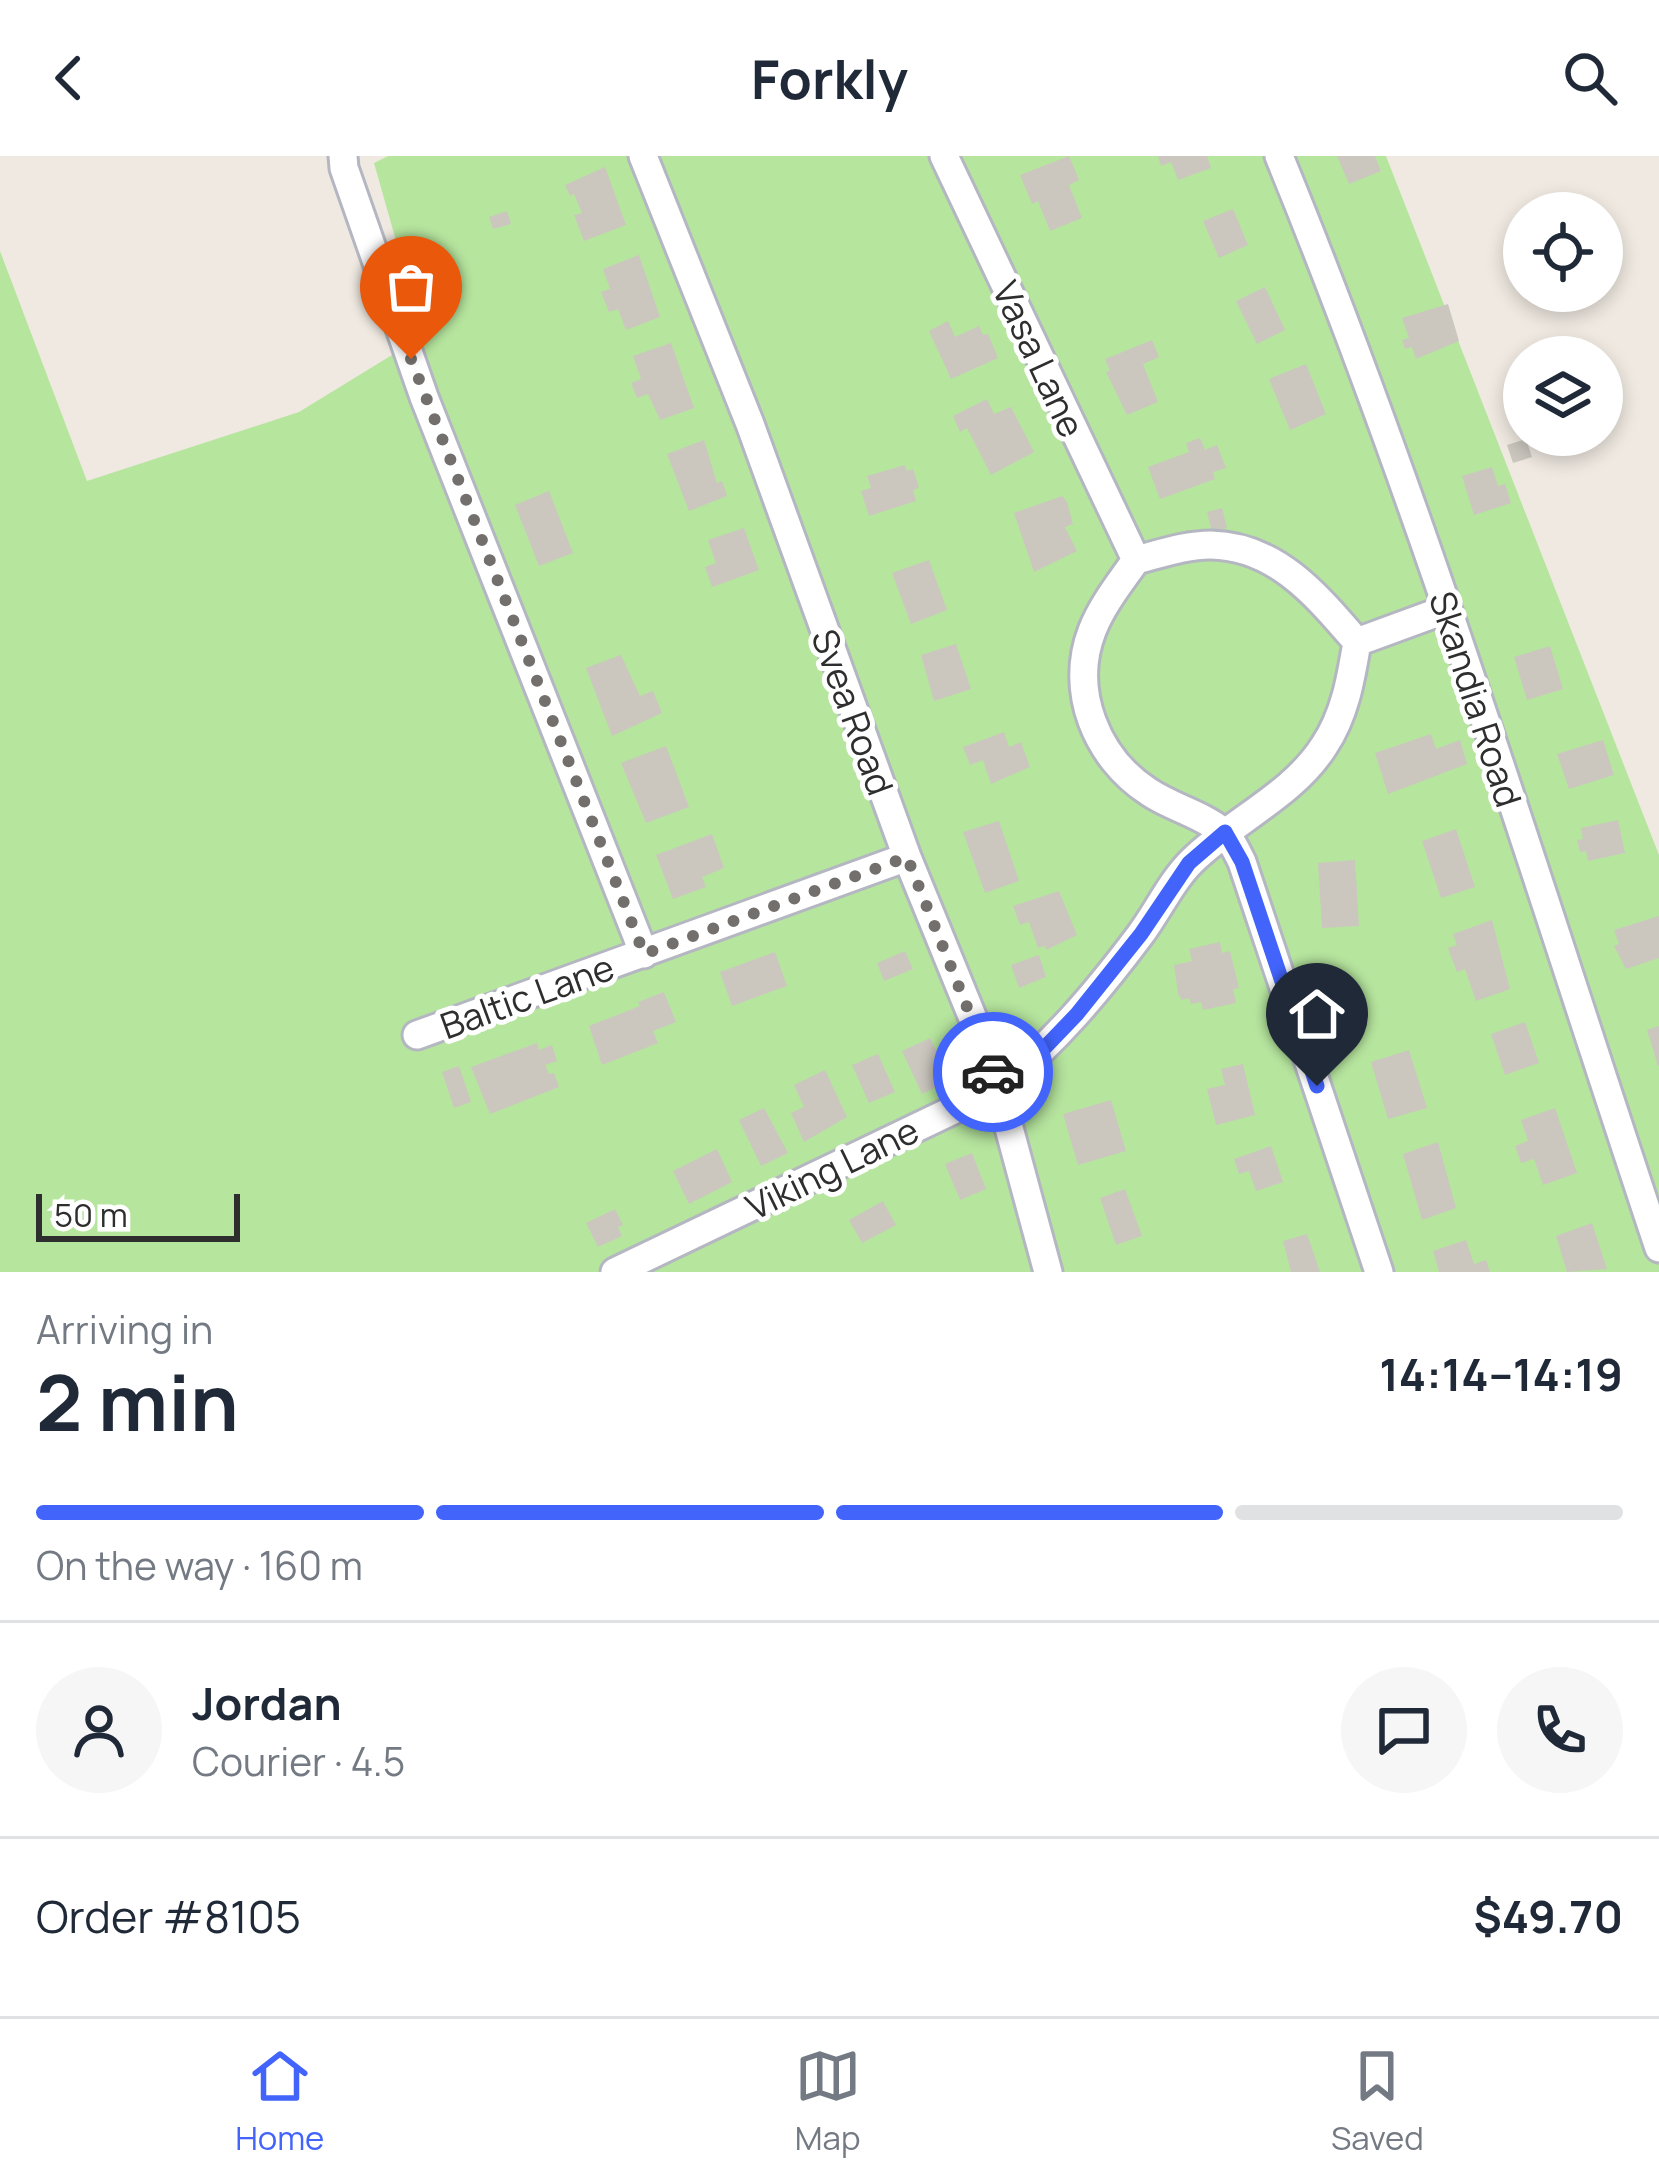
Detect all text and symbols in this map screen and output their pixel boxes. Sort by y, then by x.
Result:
text: Forkly [751,41,908,115]
icon: back [36,45,102,111]
icon: search [1557,45,1623,111]
map controls [1503,192,1623,456]
button: locate [1503,192,1623,312]
pin [360,236,462,359]
icon: bag [378,254,444,320]
street label: Vasa Lane [982,273,1096,445]
button: layers [1503,336,1623,456]
street label: Skandia Road [1418,585,1534,813]
street label: Svea Road [800,622,906,802]
street label: Baltic Lane [434,942,620,1050]
pin [1266,963,1368,1086]
icon: home [1284,981,1350,1047]
courier [933,1012,1053,1132]
icon: car [960,1039,1026,1105]
street label: Viking Lane [738,1105,926,1231]
scale bar [36,1188,240,1241]
text: 50 m [54,1192,128,1237]
text: Arriving in [36,1302,213,1356]
text: 14:14–14:19 [1379,1343,1623,1405]
text: 2 min [36,1348,239,1454]
text: On the way · 160 m [36,1538,363,1592]
button: person [36,1667,162,1793]
button: chat [1341,1667,1467,1793]
button: phone [1497,1667,1623,1793]
text: Jordan [192,1672,342,1734]
text: Courier · 4.5 [192,1734,405,1788]
text: Order #8105 [36,1885,301,1947]
text: $49.70 [1473,1885,1623,1947]
tab: Home [235,2043,324,2160]
tab: Map [795,2043,861,2160]
tab: Saved [1331,2043,1424,2160]

